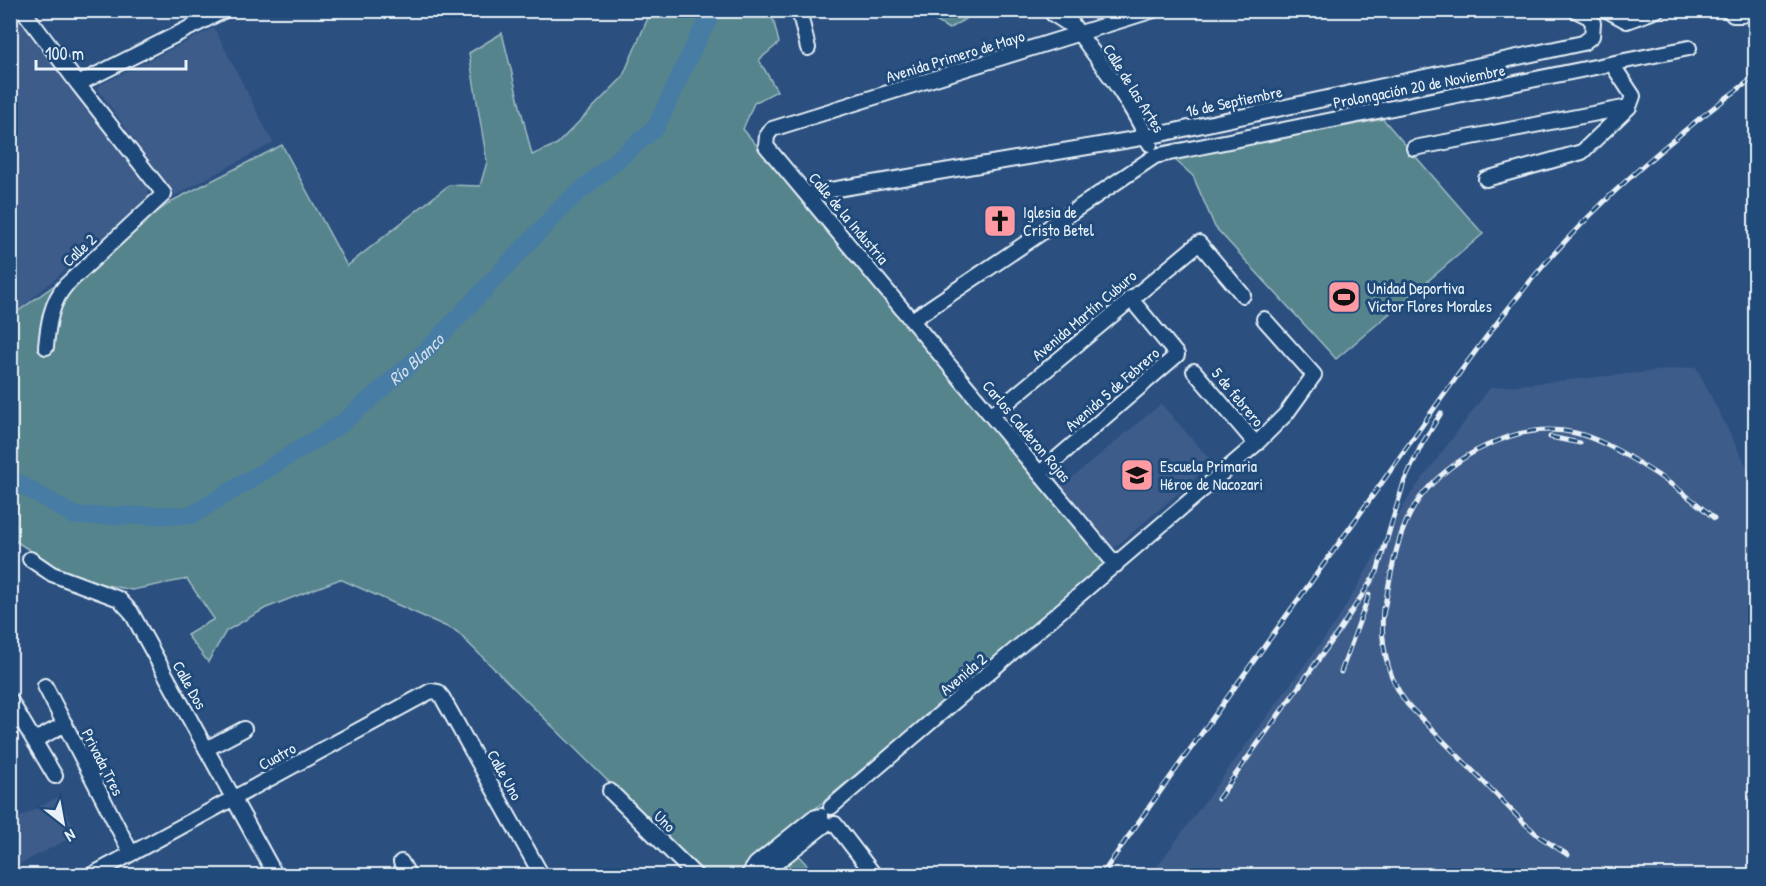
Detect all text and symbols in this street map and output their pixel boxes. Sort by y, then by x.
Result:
street label: Avenida Primero de Mayo [883,24,1028,88]
scale bar [36,33,186,71]
street label: Calle de las Artes [1098,39,1170,137]
text: 100 m [45,41,84,66]
street label: Prolongación 20 de Noviembre [1331,58,1507,113]
street label: 16 de Septiembre [1184,80,1285,122]
street label: Calle de la Industria [804,167,894,269]
place label: Iglesia de Cristo Betel [1023,201,1095,241]
church icon: Iglesia de Cristo Betel [982,203,1018,239]
street label: Calle 2 [57,228,101,272]
street label: Avenida Martín Cuburo [1027,264,1141,365]
place label: Unidad Deportiva Víctor Flores Morales [1367,277,1492,317]
sports icon: Unidad Deportiva Víctor Flores Morales [1326,279,1362,315]
water label: Río Blanco [382,326,451,391]
street label: Avenida 5 de Febrero [1060,341,1164,436]
street label: 5 de febrero [1207,363,1269,432]
street label: Carlos Calderon Rojas [978,375,1076,487]
place label: Escuela Primaria Héroe de Nacozari [1160,455,1263,495]
school or university icon: Escuela Primaria Héroe de Nacozari [1119,457,1155,493]
street label: Avenida 2 [935,648,992,700]
street label: Calle Dos [168,657,212,713]
street label: Privada Tres [77,725,129,799]
street label: Cuatro [254,737,300,775]
street label: Calle Uno [482,746,528,805]
north arrow [33,793,93,853]
street label: Uno [649,805,681,837]
text: N [61,824,80,848]

